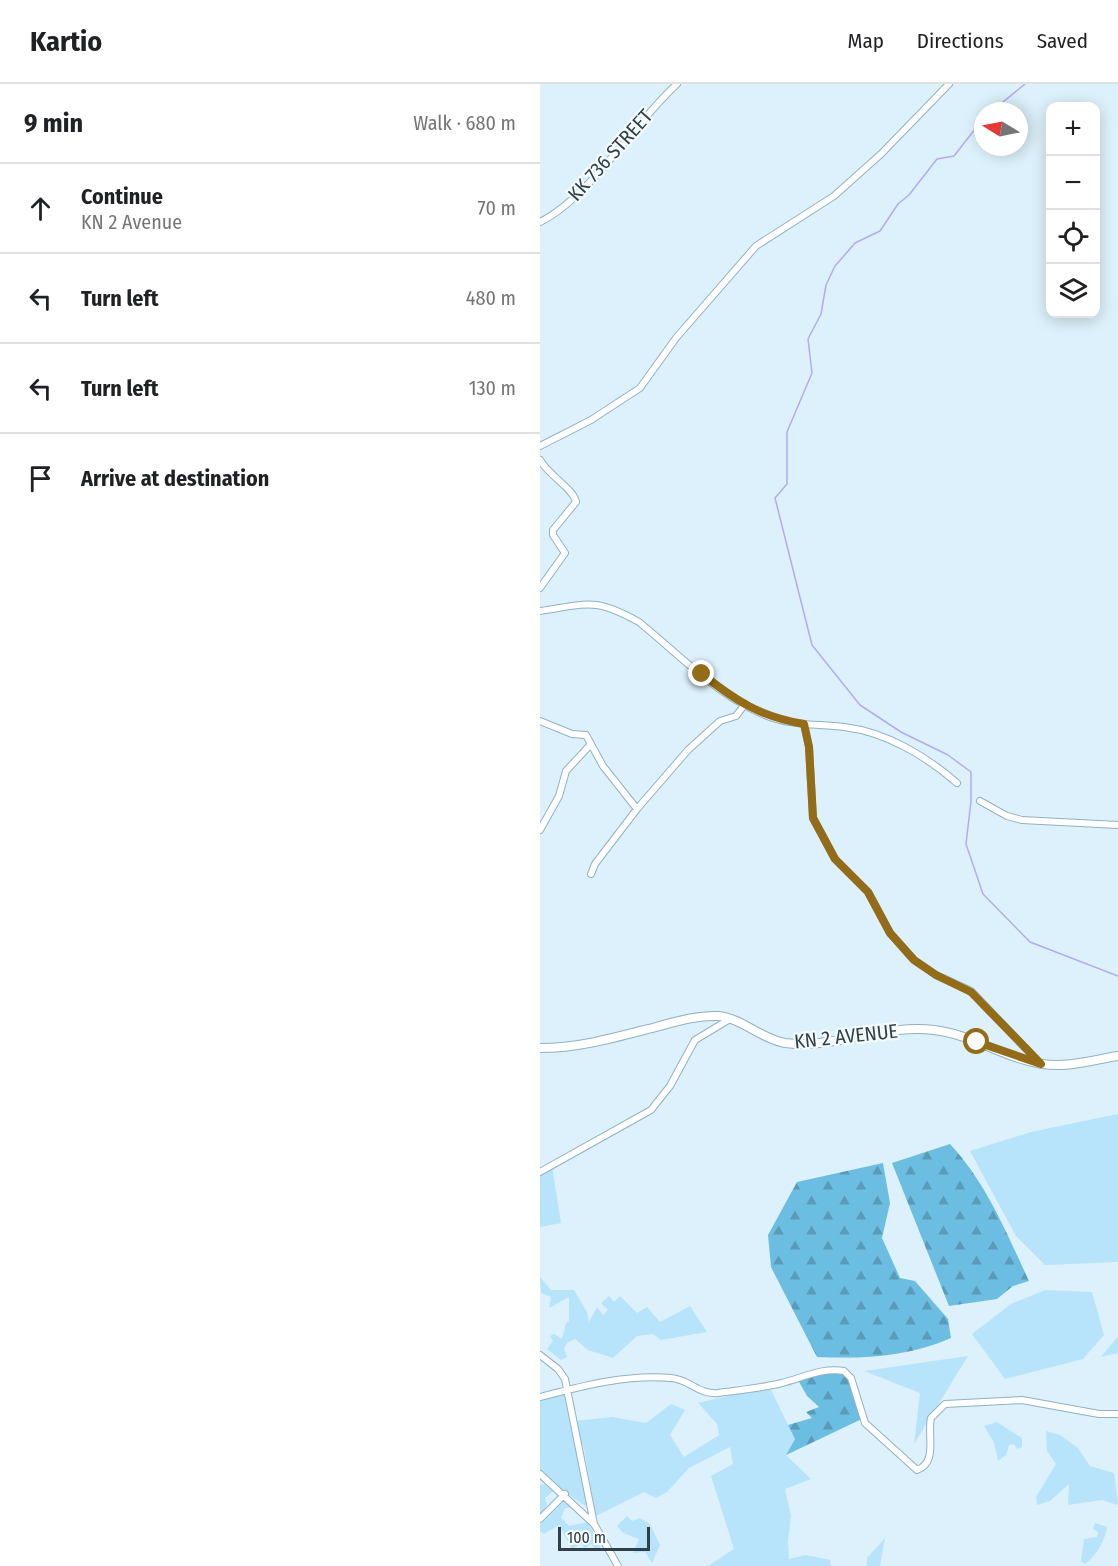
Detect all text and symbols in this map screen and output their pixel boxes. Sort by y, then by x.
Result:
text: Kartio [30,25,102,58]
text: Map [847,28,884,54]
text: Directions [917,28,1004,54]
text: Saved [1037,28,1088,54]
north arrow [974,102,1028,156]
map controls [1046,102,1100,318]
button: + [1046,102,1100,156]
street label: KK 736 STREET [563,104,658,206]
text: 9 min [24,108,83,139]
text: Walk · 680 m [413,111,516,135]
button: − [1046,156,1100,210]
text: Continue [81,183,163,210]
icon: ahead [24,192,57,225]
text: 70 m [478,196,516,220]
text: KN 2 Avenue [81,210,182,234]
button: locate [1046,210,1100,264]
button: layers [1046,264,1100,318]
icon: left [24,282,57,315]
text: Turn left [81,285,159,312]
text: 480 m [466,286,516,310]
icon: left [24,372,57,405]
text: Turn left [81,375,159,402]
text: 130 m [469,376,516,400]
icon: arrive [24,462,57,495]
text: Arrive at destination [81,465,269,492]
route end [688,660,714,686]
street label: KN 2 AVENUE [793,1019,899,1053]
route start [963,1028,989,1054]
scale bar [558,1524,650,1552]
text: 100 m [567,1528,606,1547]

